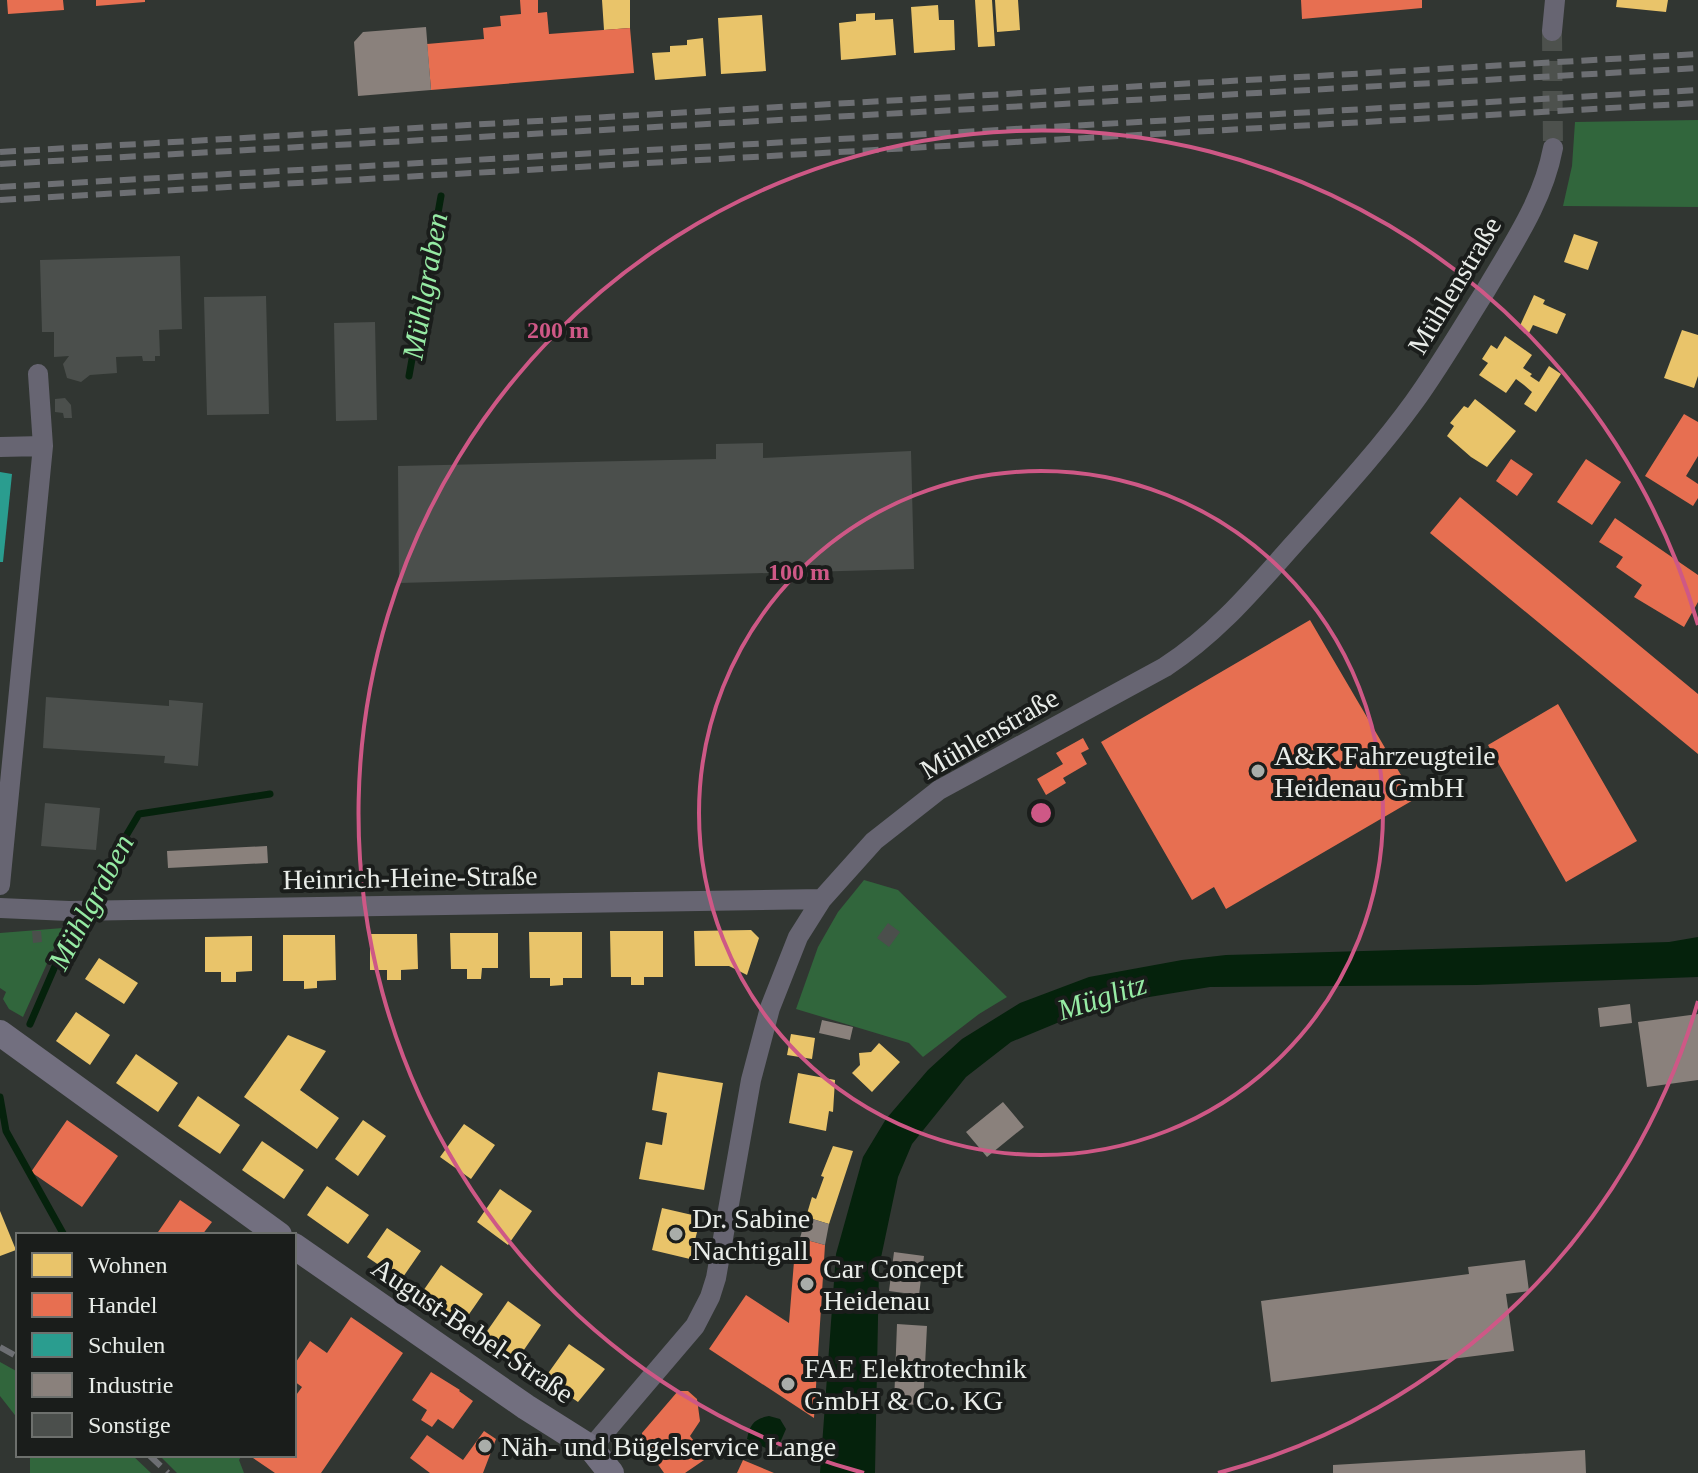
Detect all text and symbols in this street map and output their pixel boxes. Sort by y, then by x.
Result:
water label: Mühlgraben [395,210,454,363]
street label: Mühlenstraße [1401,211,1507,359]
text: 200 m [527,317,589,343]
text: 100 m [768,559,830,585]
street label: Mühlenstraße [915,682,1064,785]
place label: A&K Fahrzeugteile Heidenau GmbH [1274,740,1496,803]
marker: A&K Fahrzeugteile Heidenau GmbH [1249,762,1267,780]
centre of rings [1027,799,1055,827]
water label: Mühlgraben [41,829,140,976]
street label: Heinrich-Heine-Straße [282,860,538,895]
water label: Müglitz [1052,967,1151,1027]
place label: Dr. Sabine Nachtigall [692,1203,810,1266]
marker: Dr. Sabine Nachtigall [667,1225,685,1243]
legend [16,1233,296,1457]
street label: August-Bebel-Straße [366,1251,579,1409]
text: Wohnen [88,1252,167,1278]
place label: Car Concept Heidenau [823,1253,964,1316]
marker: Car Concept Heidenau [798,1275,816,1293]
text: Handel [88,1292,158,1318]
text: Schulen [88,1332,165,1358]
place label: FAE Elektrotechnik GmbH & Co. KG [804,1353,1027,1416]
text: Industrie [88,1372,173,1398]
marker: FAE Elektrotechnik GmbH & Co. KG [779,1375,797,1393]
text: Sonstige [88,1412,171,1438]
place label: Näh- und Bügelservice Lange [501,1431,836,1462]
marker: Näh- und Bügelservice Lange [476,1437,494,1455]

